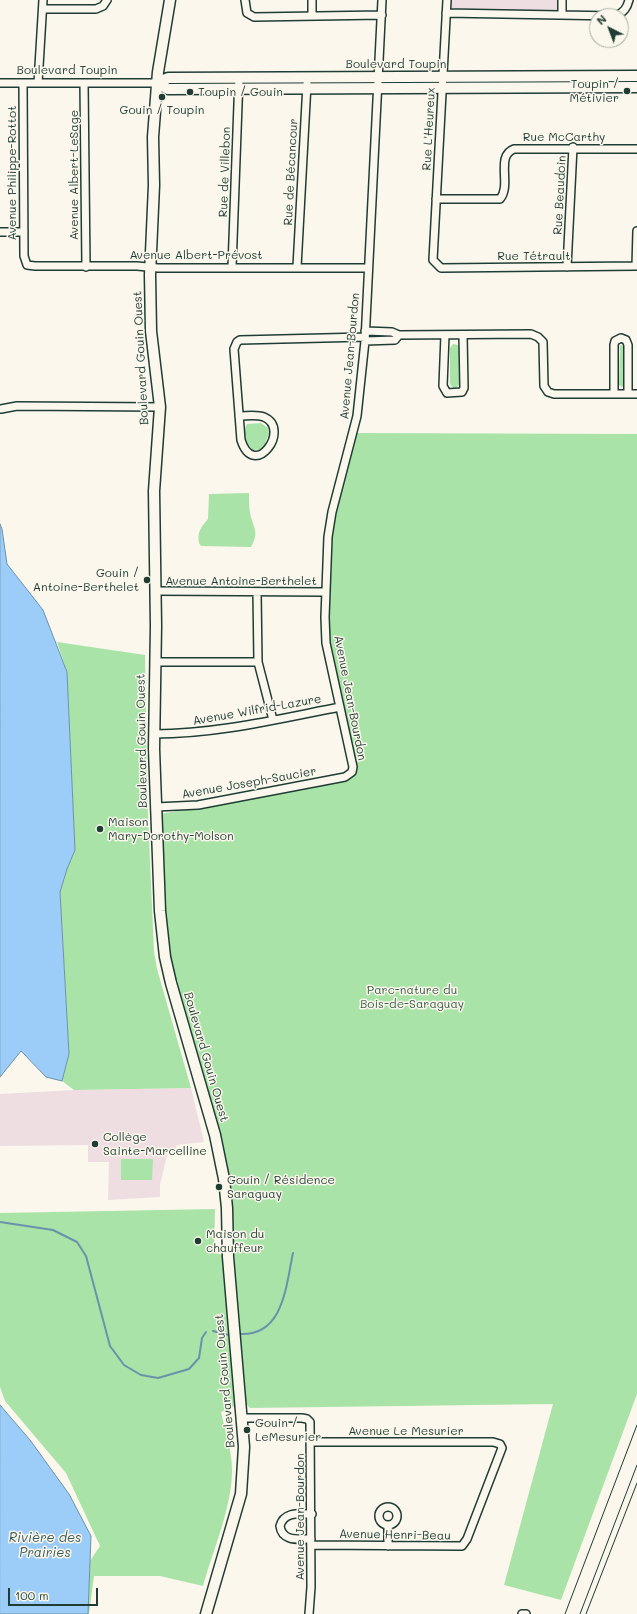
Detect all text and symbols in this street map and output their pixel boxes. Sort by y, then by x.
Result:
north arrow [589,8,629,48]
text: N [593,11,609,28]
street label: Boulevard Toupin [346,57,446,71]
street label: Boulevard Toupin [17,63,117,77]
place label: Toupin / Métivier [570,77,619,105]
place label: Toupin / Gouin [198,85,283,99]
marker: Toupin / Métivier [622,86,632,96]
marker: Toupin / Gouin [185,87,195,97]
street label: Rue L'Heureux [420,87,438,171]
marker: Gouin / Toupin [157,92,167,102]
place label: Gouin / Toupin [120,103,204,117]
street label: Avenue Philippe-Rottot [5,106,19,240]
street label: Avenue Albert-LeSage [67,110,81,240]
street label: Rue de Bécancour [281,118,301,226]
street label: Rue de Villebon [216,126,234,218]
street label: Rue McCarthy [523,130,605,144]
street label: Rue Beaudoin [551,155,569,235]
street label: Avenue Albert-Prévost [129,248,263,262]
street label: Rue Tétrault [497,249,571,263]
street label: Boulevard Gouin Ouest [130,291,152,425]
street label: Avenue Jean-Bourdon [337,292,363,420]
place label: Gouin / Antoine-Berthelet [33,566,139,594]
street label: Avenue Antoine-Berthelet [165,574,317,588]
marker: Gouin / Antoine-Berthelet [142,575,152,585]
street label: Avenue Jean-Bourdon [331,634,369,762]
street label: Boulevard Gouin Ouest [134,674,150,808]
street label: Avenue Wilfrid-Lazure [192,692,322,728]
street label: Avenue Joseph-Saucier [181,764,317,802]
place label: Maison Mary-Dorothy-Molson [108,815,234,843]
marker: Maison Mary-Dorothy-Molson [95,824,105,834]
park label: Parc-nature du Bois-de-Saraguay [360,983,464,1011]
street label: Boulevard Gouin Ouest [181,991,231,1123]
place label: Collège Sainte-Marcelline [103,1130,207,1158]
marker: Collège Sainte-Marcelline [90,1139,100,1149]
place label: Gouin / Résidence Saraguay [227,1173,335,1201]
marker: Gouin / Résidence Saraguay [214,1182,224,1192]
place label: Maison du chauffeur [206,1227,264,1255]
marker: Maison du chauffeur [193,1236,203,1246]
street label: Boulevard Gouin Ouest [212,1314,238,1448]
place label: Gouin / LeMesurier [255,1416,321,1444]
street label: Avenue Le Mesurier [348,1424,464,1438]
marker: Gouin / LeMesurier [242,1425,252,1435]
street label: Avenue Jean-Bourdon [293,1453,307,1581]
street label: Avenue Henri-Beau [339,1527,451,1543]
water label: Rivière des Prairies [9,1530,81,1561]
scale bar [10,1580,100,1606]
text: 100 m [15,1587,49,1603]

